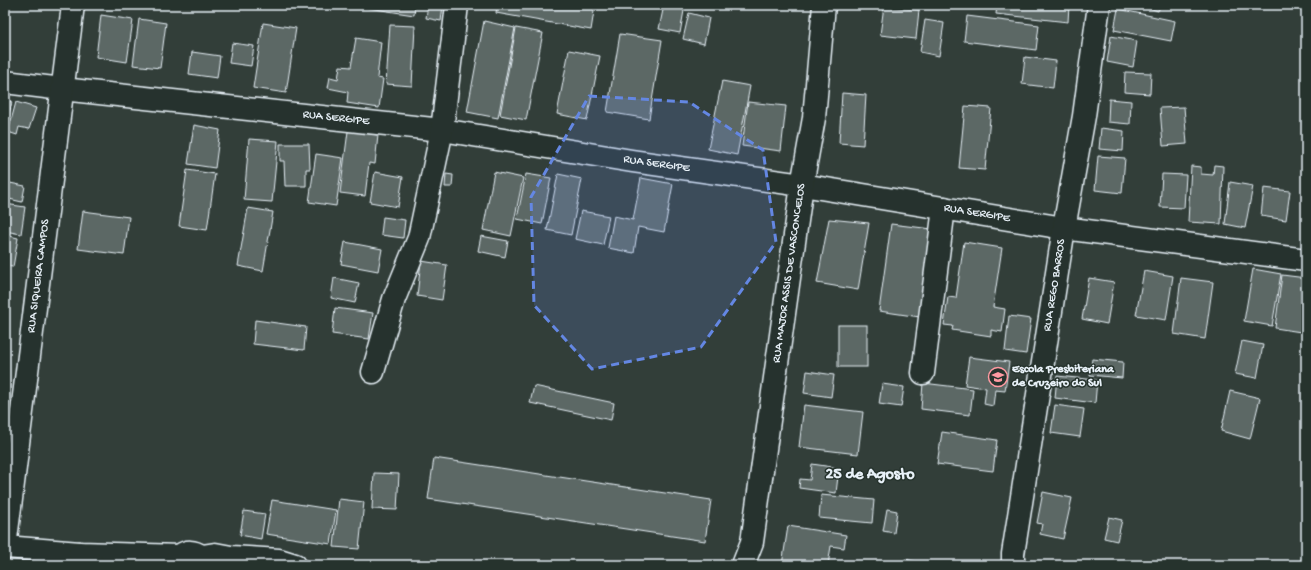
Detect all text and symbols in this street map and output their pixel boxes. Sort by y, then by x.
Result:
street label: RUA SERGIPE [302,108,371,129]
street label: RUA SERGIPE [622,153,691,176]
street label: RUA MAJOR ASSIS DE VASCONCELOS [770,182,809,364]
street label: RUA SERGIPE [943,201,1012,226]
street label: RUA SIQUEIRA CAMPOS [25,218,53,334]
street label: RUA REGO BARROS [1041,238,1069,332]
place label: Escola Presbiteriana de Cruzeiro do Sul [1011,363,1115,391]
school or university icon: Escola Presbiteriana de Cruzeiro do Sul [987,366,1009,388]
district label: 25 de Agosto [825,466,915,485]

